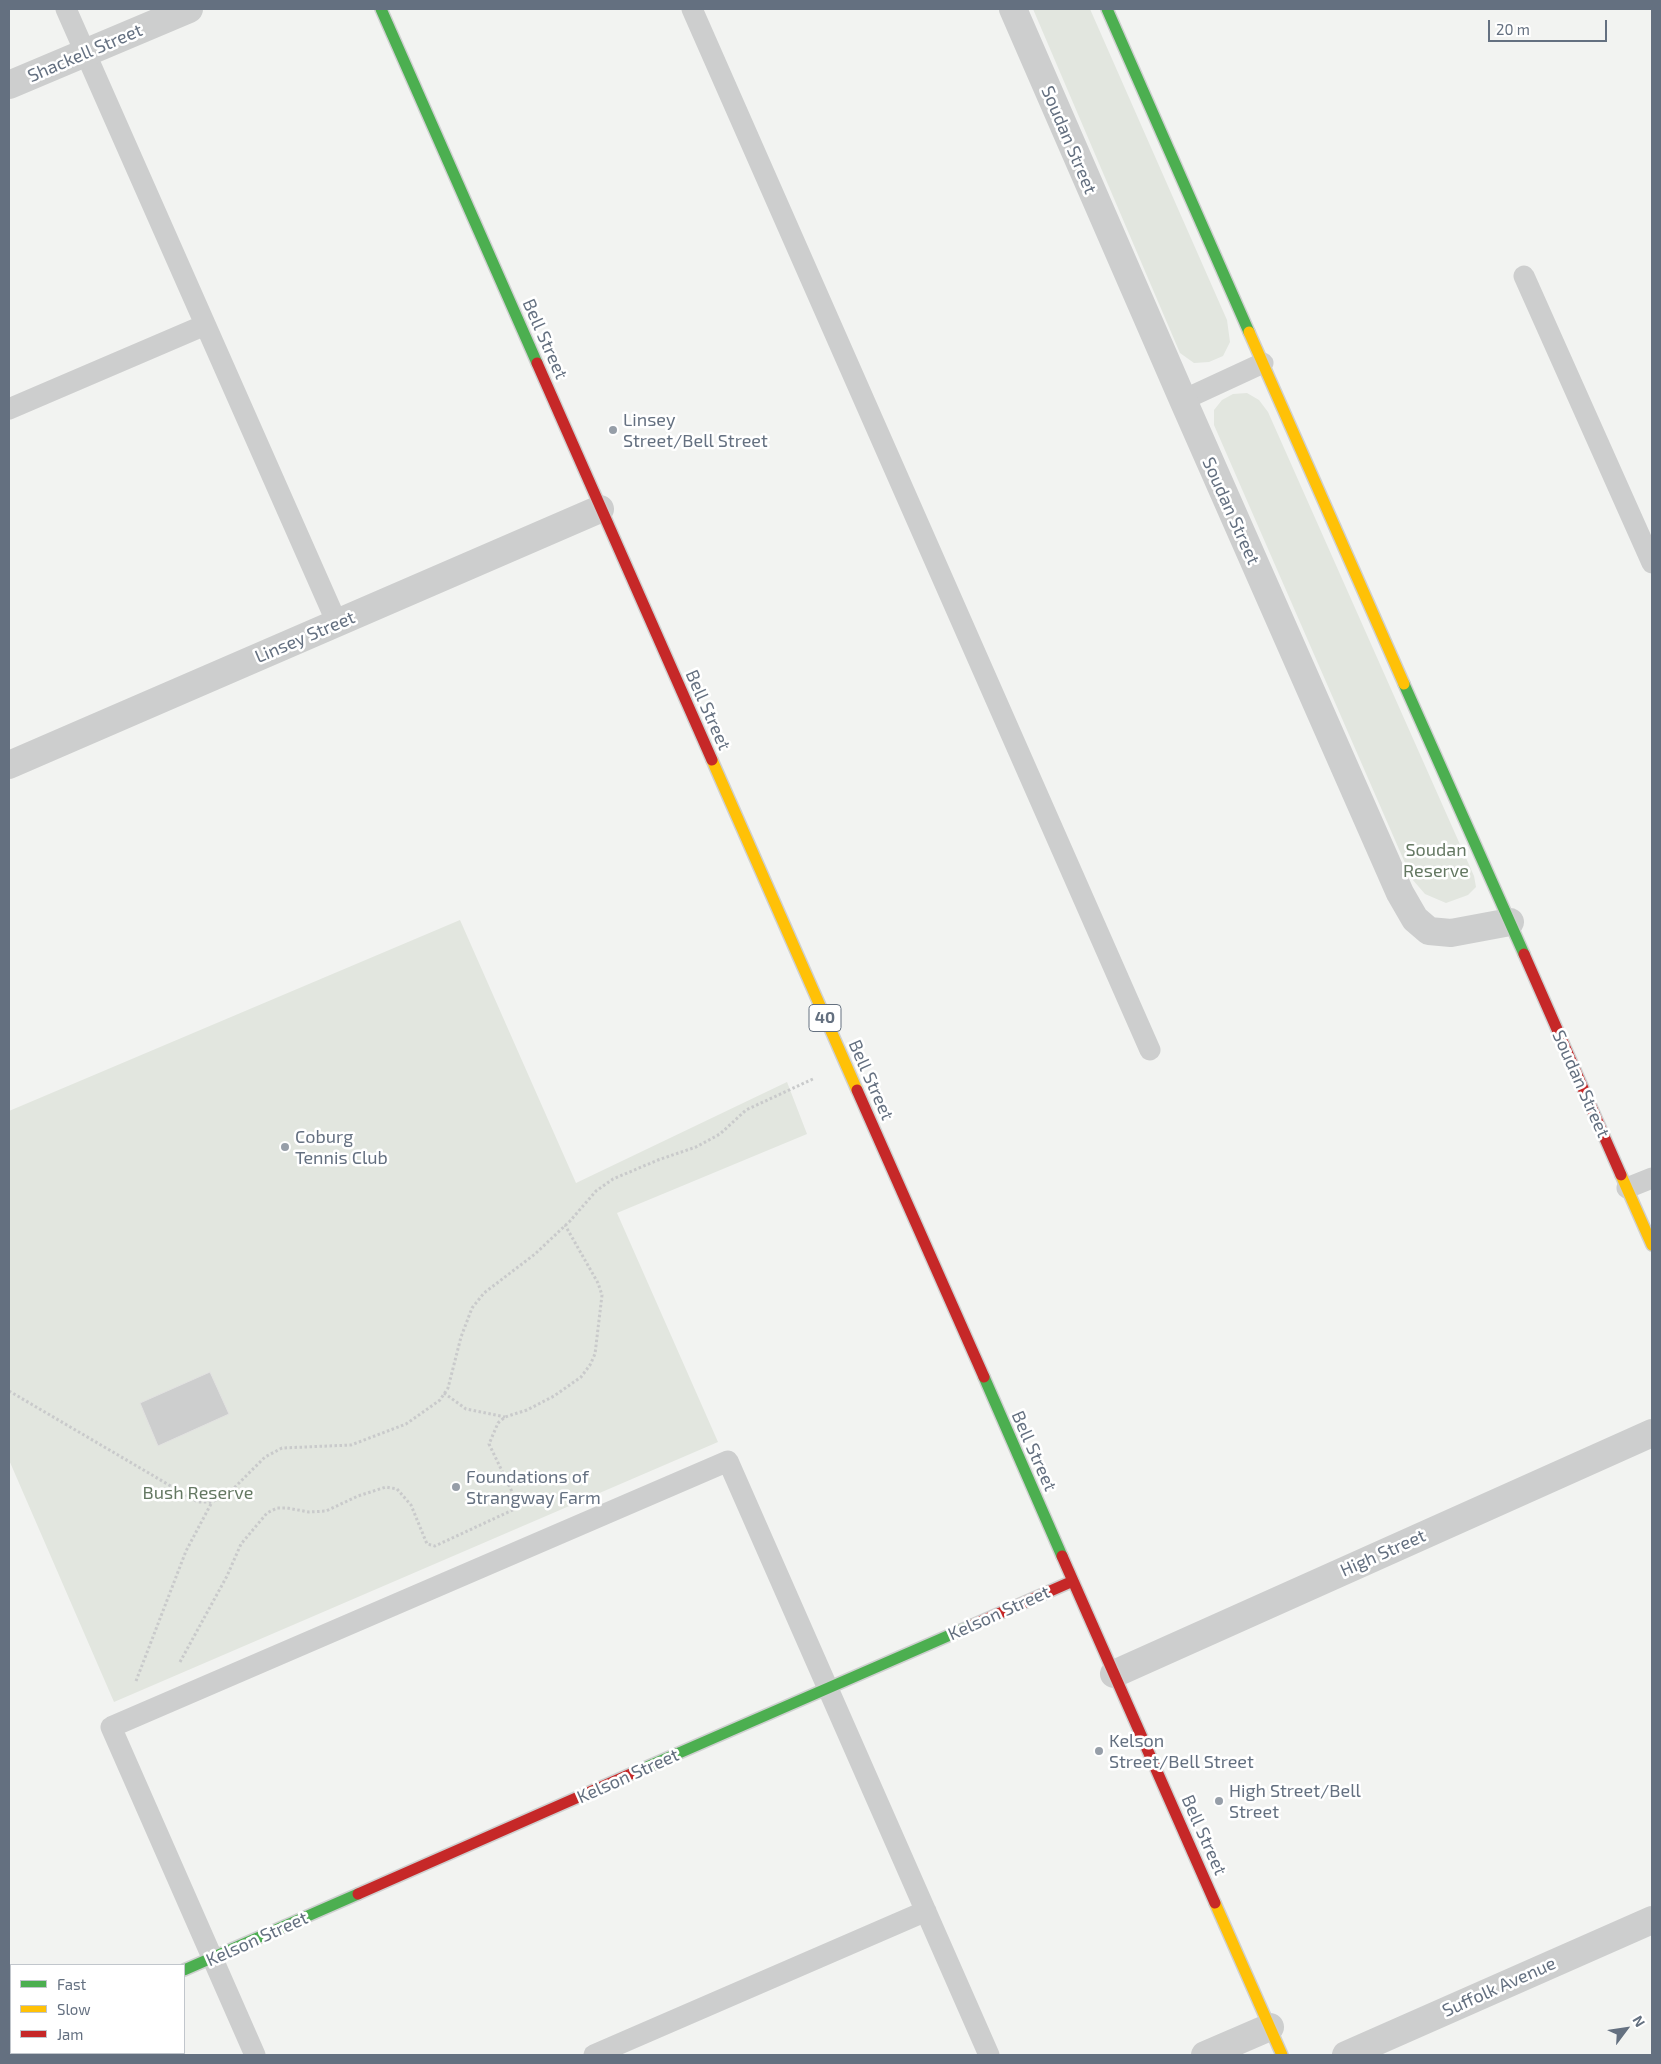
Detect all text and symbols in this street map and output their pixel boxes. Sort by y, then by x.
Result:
scale bar [1491,10,1610,42]
street label: Shackell Street [24,19,146,87]
text: 20 m [1496,20,1530,38]
street label: Soudan Street [1037,83,1101,197]
street label: Bell Street [518,296,572,382]
place label: Linsey Street/Bell Street [623,409,768,452]
marker: Linsey Street/Bell Street [607,424,619,436]
street label: Soudan Street [1198,454,1264,568]
street label: Linsey Street [252,606,358,668]
street label: Bell Street [681,667,735,753]
park label: Soudan Reserve [1403,839,1469,882]
road number: 40 [809,1004,841,1032]
street label: Soudan Street [1548,1027,1614,1141]
street label: Bell Street [844,1037,898,1123]
place label: Coburg Tennis Club [295,1126,388,1168]
marker: Coburg Tennis Club [279,1141,291,1153]
street label: Bell Street [1007,1408,1061,1494]
place label: Foundations of Strangway Farm [466,1466,601,1508]
marker: Foundations of Strangway Farm [450,1481,462,1493]
park label: Bush Reserve [143,1482,253,1504]
street label: High Street [1337,1525,1429,1581]
street label: Kelson Street [945,1581,1053,1645]
place label: Kelson Street/Bell Street [1109,1730,1254,1772]
street label: Kelson Street [574,1744,682,1808]
marker: Kelson Street/Bell Street [1093,1745,1105,1757]
place label: High Street/Bell Street [1229,1780,1361,1822]
street label: Bell Street [1177,1792,1231,1878]
marker: High Street/Bell Street [1213,1795,1225,1807]
street label: Kelson Street [203,1907,311,1971]
street label: Suffolk Avenue [1439,1952,1559,2022]
legend [10,1964,185,2054]
text: Fast [57,1975,86,1993]
text: Slow [57,2000,91,2018]
north arrow [1601,2004,1651,2054]
text: N [1629,2012,1649,2030]
text: Jam [57,2025,83,2043]

